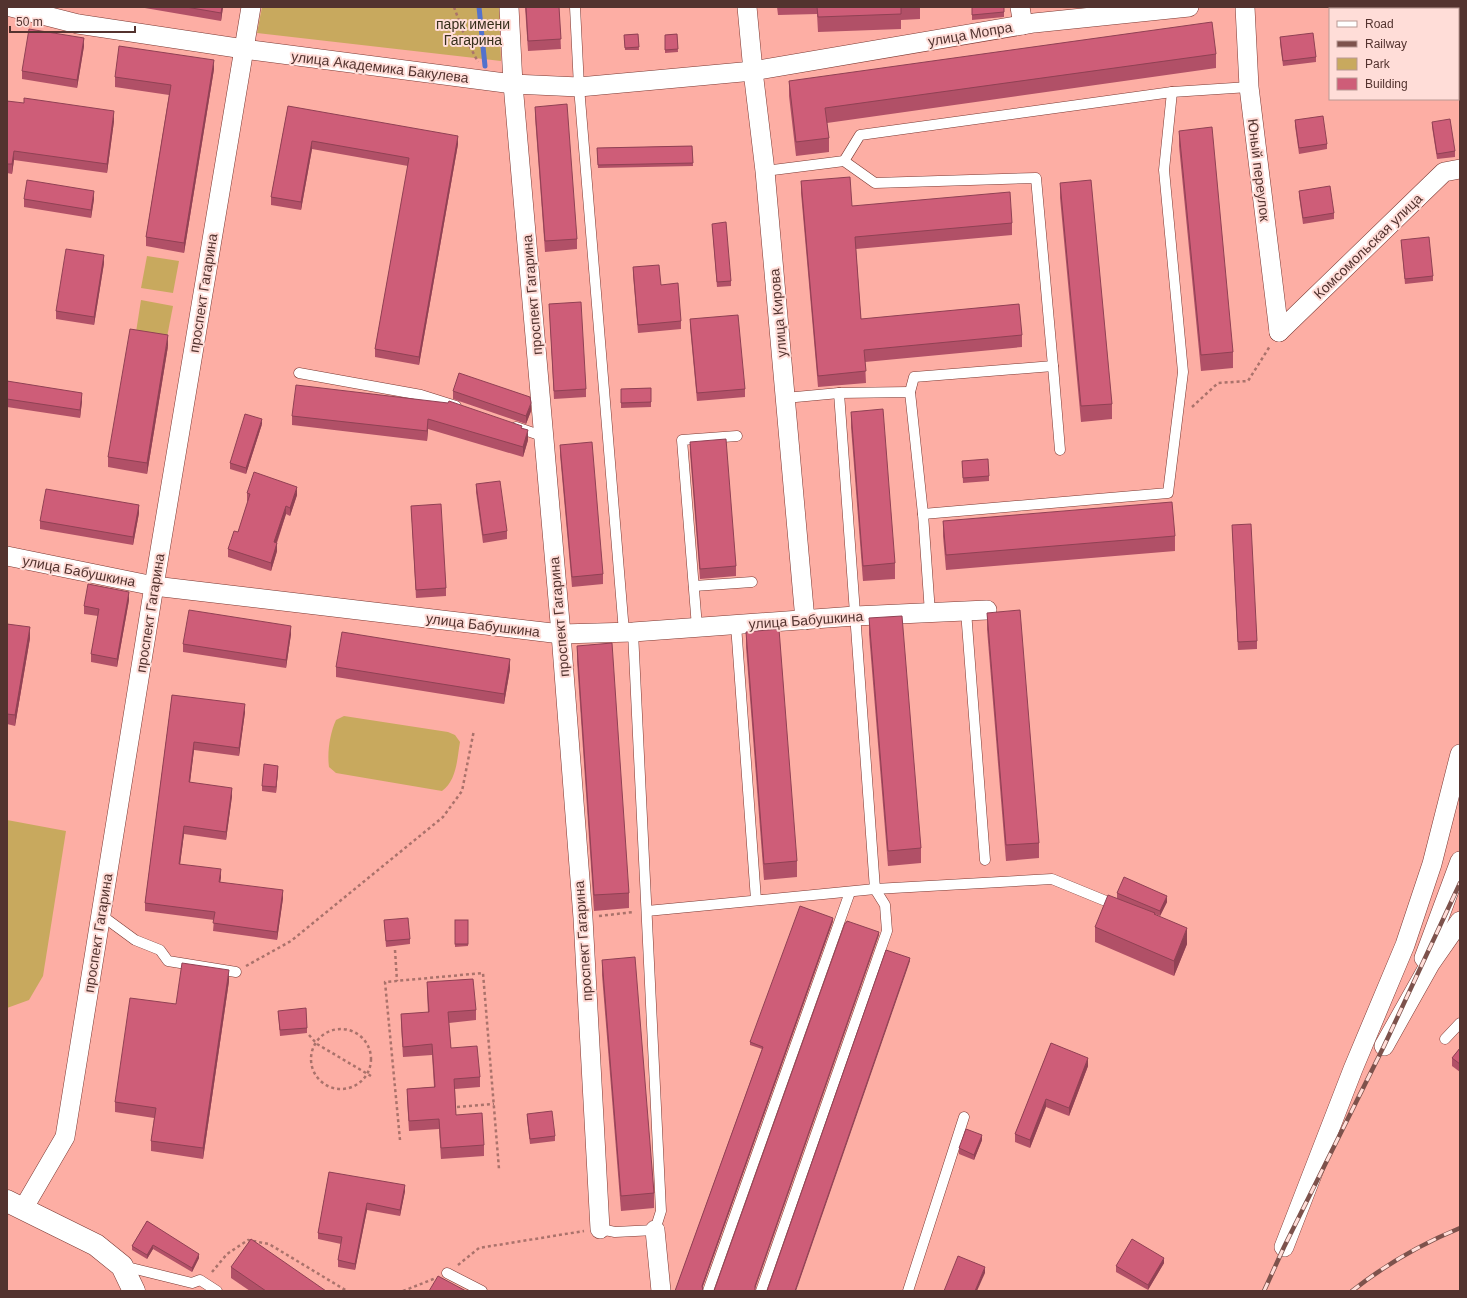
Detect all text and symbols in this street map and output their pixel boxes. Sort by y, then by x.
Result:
scale bar [10,8,135,34]
legend [1329,8,1459,100]
text: 50 m [16,15,43,29]
park label: парк имени Гагарина [436,16,510,48]
text: Road [1365,17,1394,31]
street label: улица Мопра [927,19,1014,49]
text: Railway [1365,37,1407,51]
street label: улица Академика Бакулева [290,48,470,86]
text: Park [1365,57,1391,71]
text: Building [1365,77,1408,91]
street label: Юный переулок [1245,118,1273,223]
street label: Комсомольская улица [1311,190,1426,302]
street label: проспект Гагарина [186,232,220,354]
street label: проспект Гагарина [519,234,545,356]
street label: улица Кирова [766,268,790,358]
street label: улица Бабушкина [21,552,137,590]
street label: проспект Гагарина [133,552,167,674]
street label: проспект Гагарина [546,556,572,678]
street label: улица Бабушкина [748,608,864,632]
street label: улица Бабушкина [425,610,541,640]
street label: проспект Гагарина [81,872,115,994]
street label: проспект Гагарина [571,880,595,1002]

